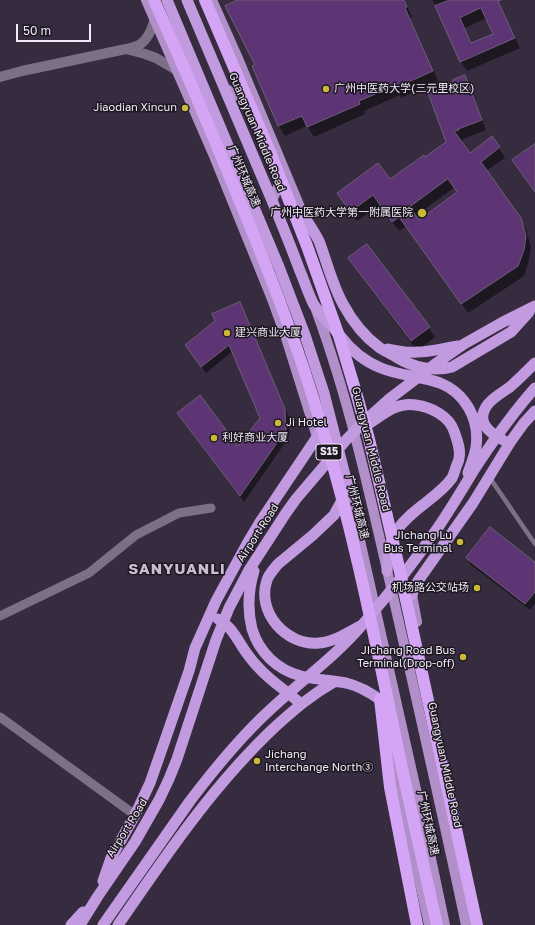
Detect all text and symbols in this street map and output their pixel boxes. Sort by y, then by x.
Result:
scale bar [18,16,93,42]
text: 50 m [23,23,51,38]
street label: Guangyuan Middle Road [226,70,288,194]
place label: 广州中医药大学(三元里校区) [334,82,474,96]
marker: 广州中医药大学(三元里校区) [321,84,331,94]
place label: Jiaodian Xincun [93,101,177,115]
marker: Jiaodian Xincun [180,103,190,113]
street label: 广州环城高速 [225,143,263,209]
place label: 广州中医药大学第一附属医院 [270,206,413,220]
marker: 广州中医药大学第一附属医院 [416,207,428,219]
place label: 建兴商业大厦 [235,326,301,340]
marker: 建兴商业大厦 [222,328,232,338]
street label: Guangyuan Middle Road [349,385,393,513]
place label: Ji Hotel [286,416,327,430]
marker: Ji Hotel [273,418,283,428]
place label: 利好商业大厦 [222,431,288,445]
marker: 利好商业大厦 [209,433,219,443]
road number: S15 [316,444,342,460]
street label: 广州环城高速 [343,473,371,541]
street label: Airport Road [234,501,282,565]
place label: JIchang Lu Bus Terminal [384,529,452,555]
marker: JIchang Lu Bus Terminal [455,537,465,547]
district label: SANYUANLI [128,560,226,578]
place label: 机场路公交站场 [392,581,469,595]
marker: 机场路公交站场 [472,583,482,593]
place label: JIchang Road Bus Terminal(Drop-off) [357,644,455,670]
marker: JIchang Road Bus Terminal(Drop-off) [458,652,468,662]
street label: Guangyuan Middle Road [425,701,465,829]
place label: Jichang Interchange North③ [265,748,373,774]
marker: Jichang Interchange North③ [252,756,262,766]
street label: 广州环城高速 [415,789,441,857]
street label: Airport Road [104,796,150,860]

